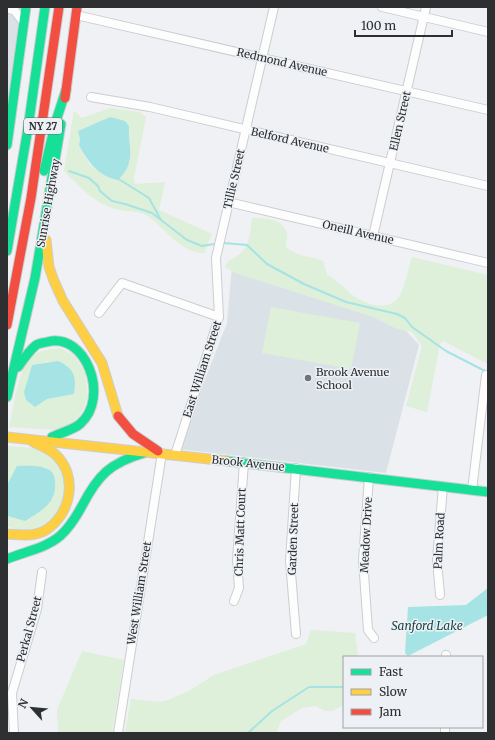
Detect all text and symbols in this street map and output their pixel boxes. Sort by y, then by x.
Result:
scale bar [355,12,452,38]
text: 100 m [361,18,396,33]
street label: Redmond Avenue [235,45,329,79]
street label: Ellen Street [386,89,414,152]
road number: NY 27 [24,118,62,134]
street label: Belford Avenue [250,124,331,156]
street label: Tillie Street [220,147,248,210]
street label: Sunrise Highway [33,157,63,249]
street label: Oneill Avenue [321,217,395,247]
street label: East William Street [180,318,225,419]
place label: Brook Avenue School [316,365,389,392]
marker: Brook Avenue School [303,373,313,383]
street label: Brook Avenue [211,452,285,474]
street label: Chris Matt Court [231,487,249,576]
street label: Meadow Drive [357,496,375,573]
street label: Garden Street [285,502,301,575]
street label: Palm Road [431,512,447,570]
street label: West William Street [124,540,154,647]
street label: Perkal Street [13,594,45,664]
water label: Sanford Lake [391,618,463,633]
legend [343,656,483,728]
text: Fast [379,664,403,679]
text: Slow [379,684,408,699]
north arrow [12,688,52,728]
text: N [15,696,31,711]
text: Jam [378,704,402,719]

